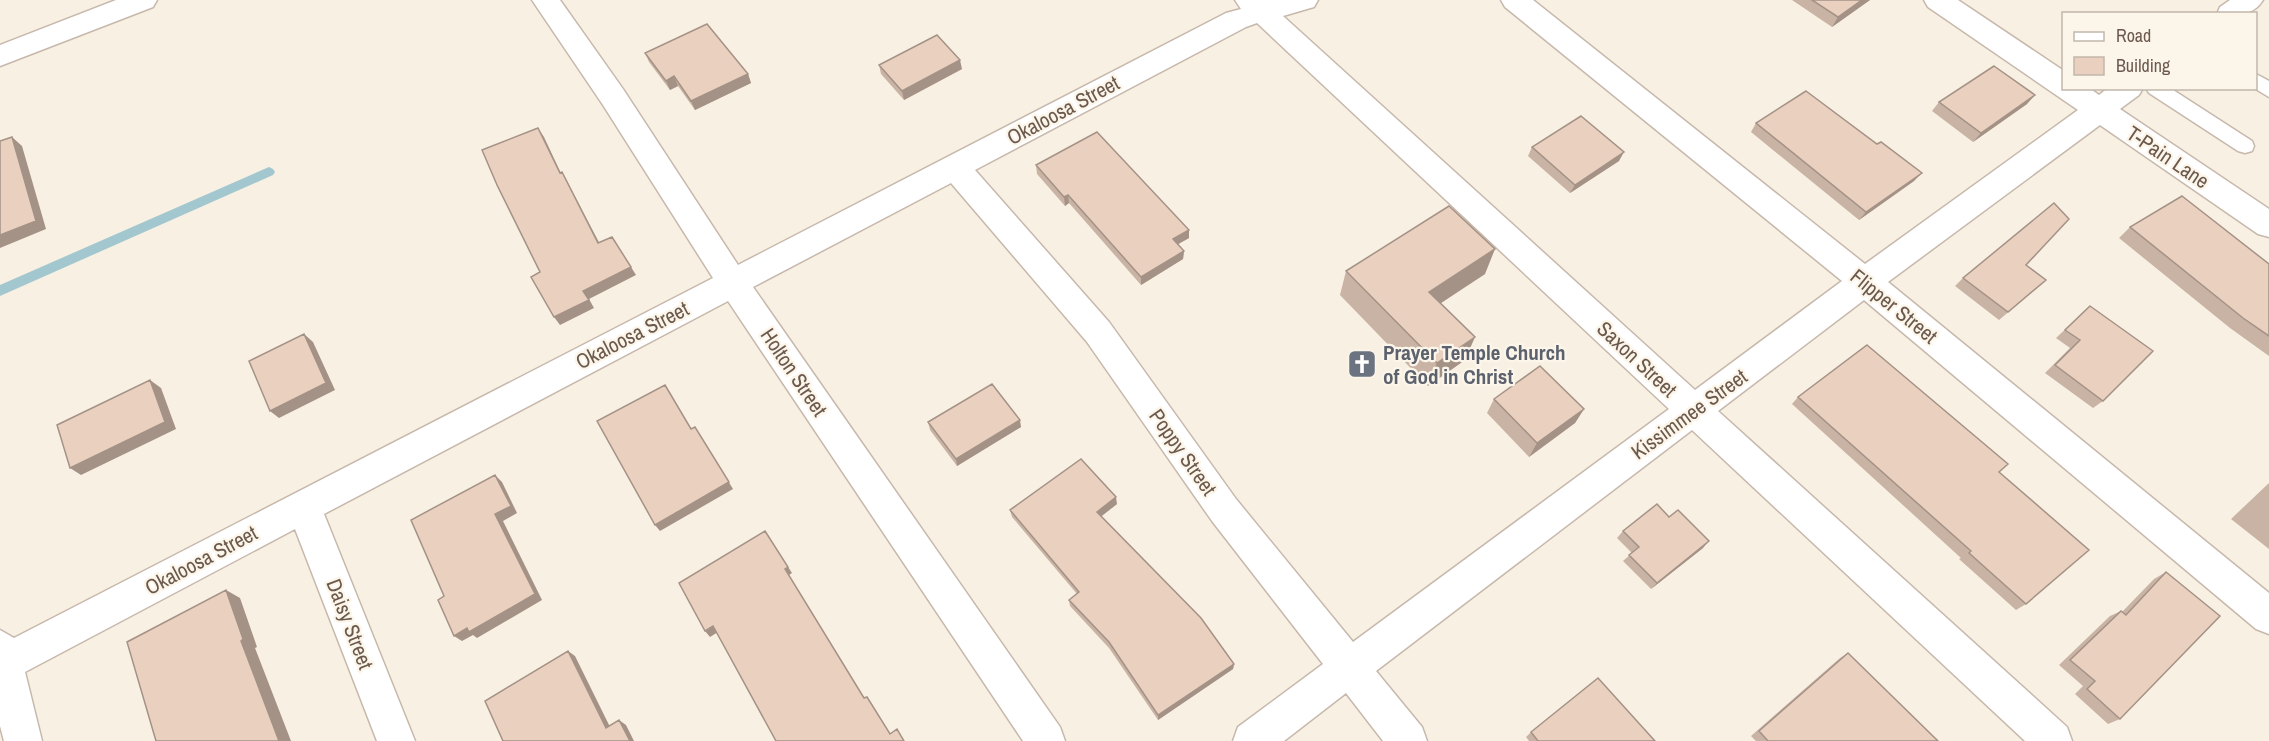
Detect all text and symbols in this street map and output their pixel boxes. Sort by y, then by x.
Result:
legend [2062,12,2257,90]
text: Road [2116,23,2151,48]
text: Building [2116,53,2171,78]
street label: Okaloosa Street [1002,68,1125,152]
street label: T-Pain Lane [2121,119,2215,195]
street label: Flipper Street [1844,262,1944,350]
street label: Okaloosa Street [570,294,694,376]
street label: Saxon Street [1591,314,1683,404]
street label: Holton Street [754,322,834,422]
place label: Prayer Temple Church of God in Christ [1383,338,1566,391]
church icon: Prayer Temple Church of God in Christ [1346,348,1378,380]
street label: Kissimmee Street [1625,362,1753,466]
street label: Poppy Street [1143,403,1224,501]
street label: Okaloosa Street [140,518,263,602]
street label: Daisy Street [319,575,381,674]

